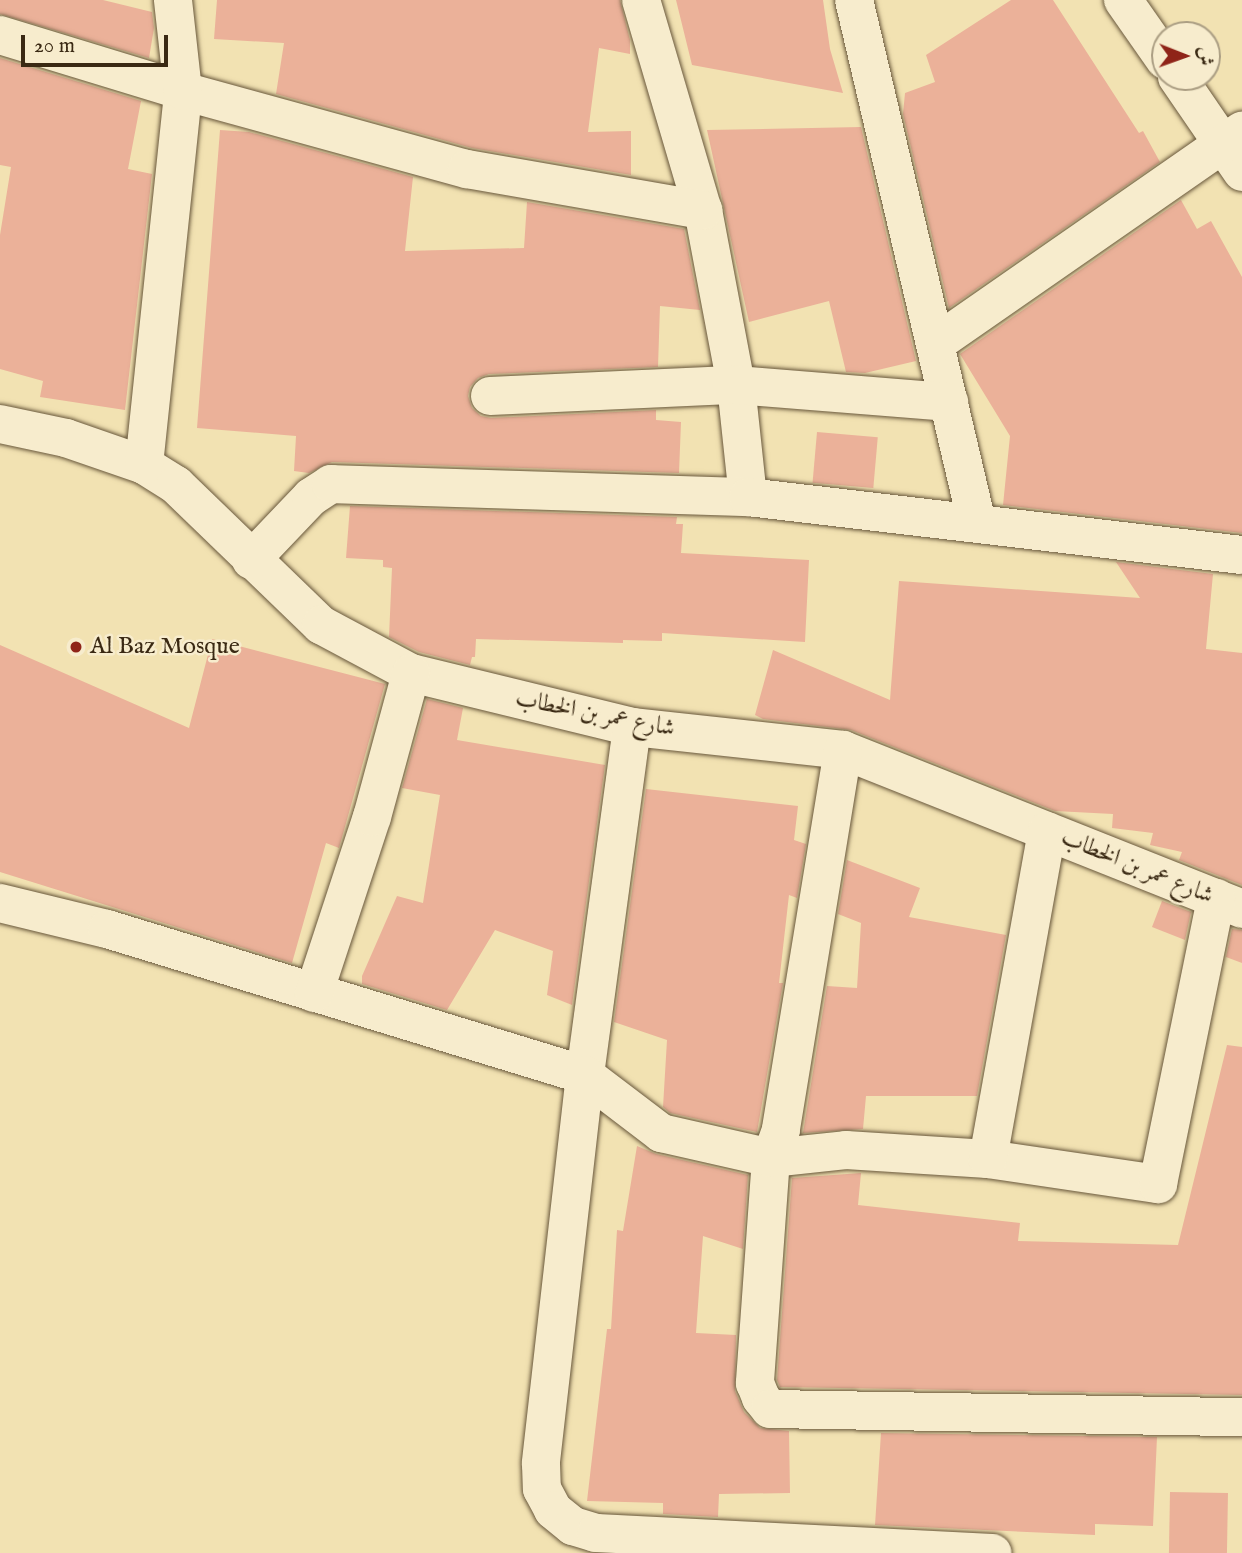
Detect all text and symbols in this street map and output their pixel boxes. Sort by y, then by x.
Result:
scale bar [24,21,172,65]
north arrow [1151,21,1221,91]
text: 20 m [34,33,75,60]
text: ش [1193,47,1217,66]
place label: Al Baz Mosque [90,633,240,661]
marker: Al Baz Mosque [68,639,84,655]
street label: شارع عمر بن الخطاب [513,684,677,744]
street label: شارع عمر بن الخطاب [1057,823,1217,911]

